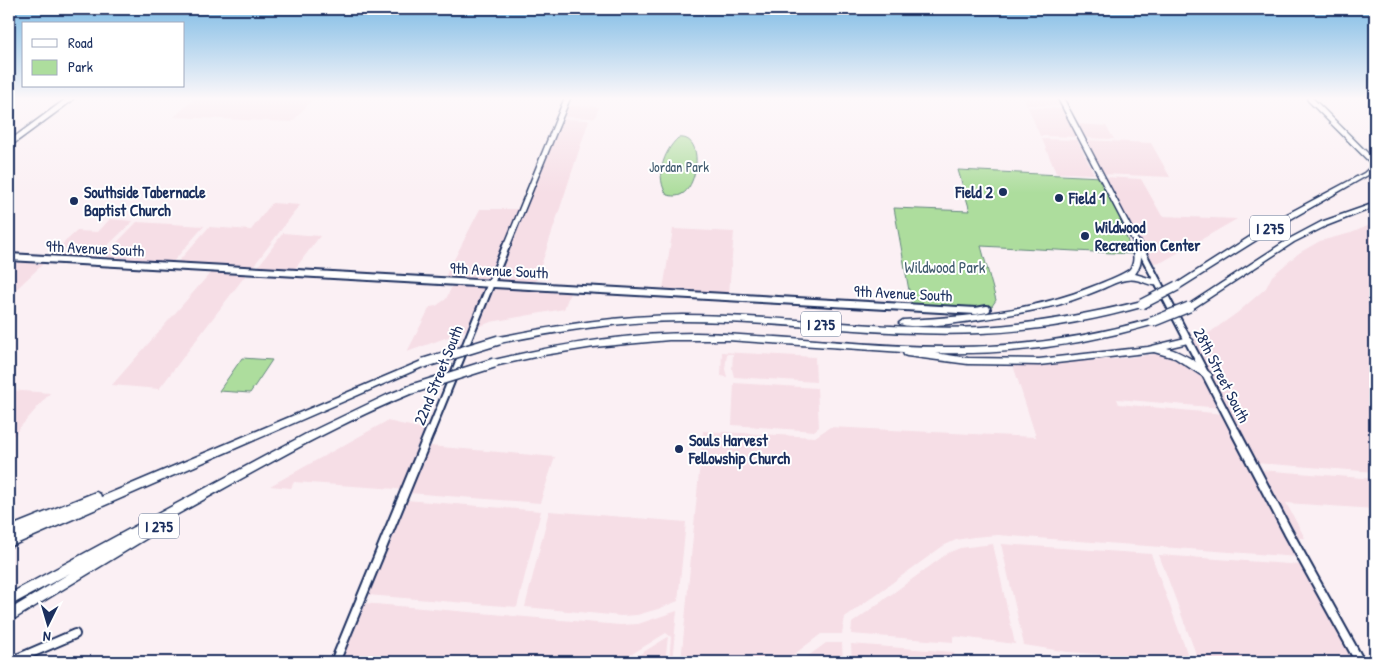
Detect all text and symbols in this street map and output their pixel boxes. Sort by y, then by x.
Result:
legend [22,22,185,88]
text: Road [68,32,93,53]
text: Park [68,56,93,77]
park label: Jordan Park [649,157,709,176]
place label: Southside Tabernacle Baptist Church [84,181,206,222]
place label: Field 2 [954,181,994,203]
marker: Field 2 [997,186,1009,198]
place label: Field 1 [1068,187,1105,209]
marker: Field 1 [1053,192,1065,204]
marker: Southside Tabernacle Baptist Church [68,195,80,207]
place label: Wildwood Recreation Center [1095,216,1201,256]
road number: I 275 [1250,216,1290,240]
marker: Wildwood Recreation Center [1079,230,1091,242]
street label: 9th Avenue South [45,234,145,262]
street label: 9th Avenue South [449,256,549,284]
park label: Wildwood Park [905,256,986,278]
street label: 9th Avenue South [853,279,953,307]
road number: I 275 [801,312,841,336]
street label: 22nd Street South [408,322,468,428]
street label: 28th Street South [1189,324,1255,426]
place label: Souls Harvest Fellowship Church [688,429,790,470]
marker: Souls Harvest Fellowship Church [673,443,685,455]
road number: I 275 [139,514,179,538]
north arrow [22,598,72,648]
text: N [42,628,51,647]

